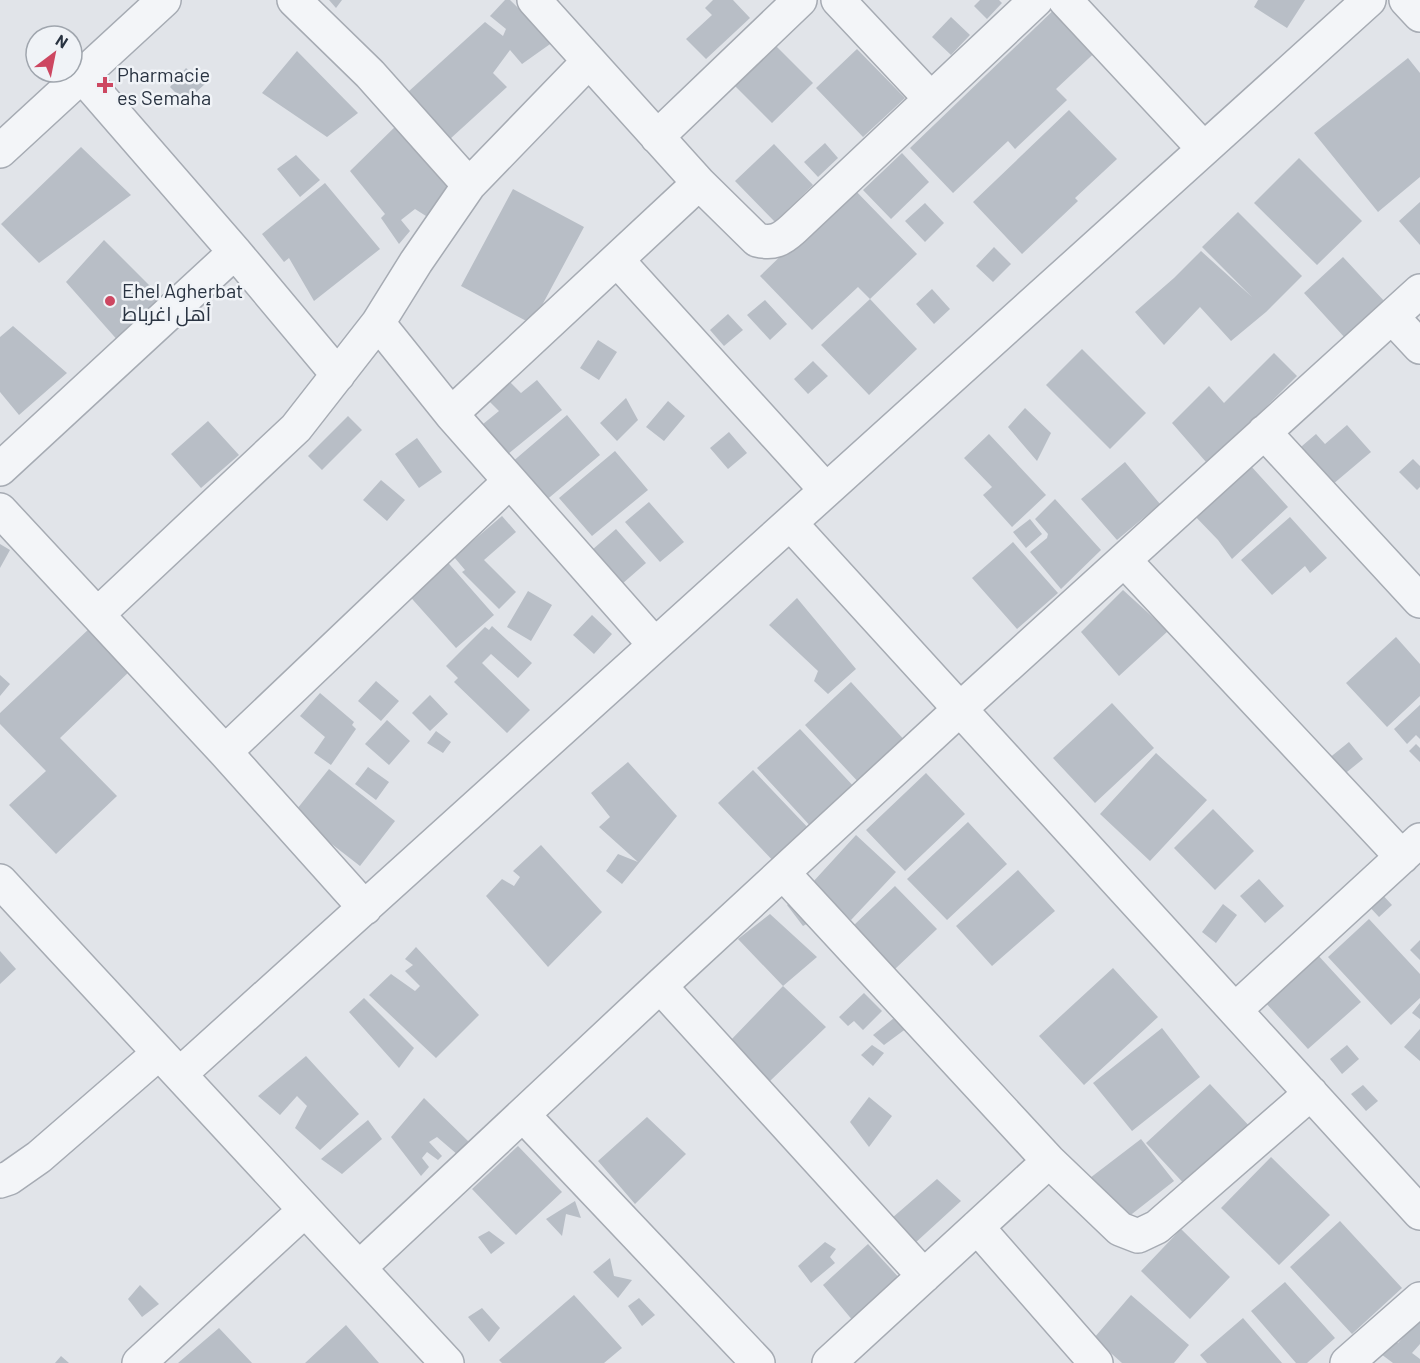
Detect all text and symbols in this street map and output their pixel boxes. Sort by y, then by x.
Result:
north arrow [24,24,84,84]
text: N [53,30,72,52]
place label: Pharmacie es Semaha [117,62,211,109]
marker: Pharmacie es Semaha [98,78,112,92]
place label: Ehel Agherbat أهل اغرباط [122,278,243,327]
marker: Ehel Agherbat أهل اغرباط [103,294,117,308]

